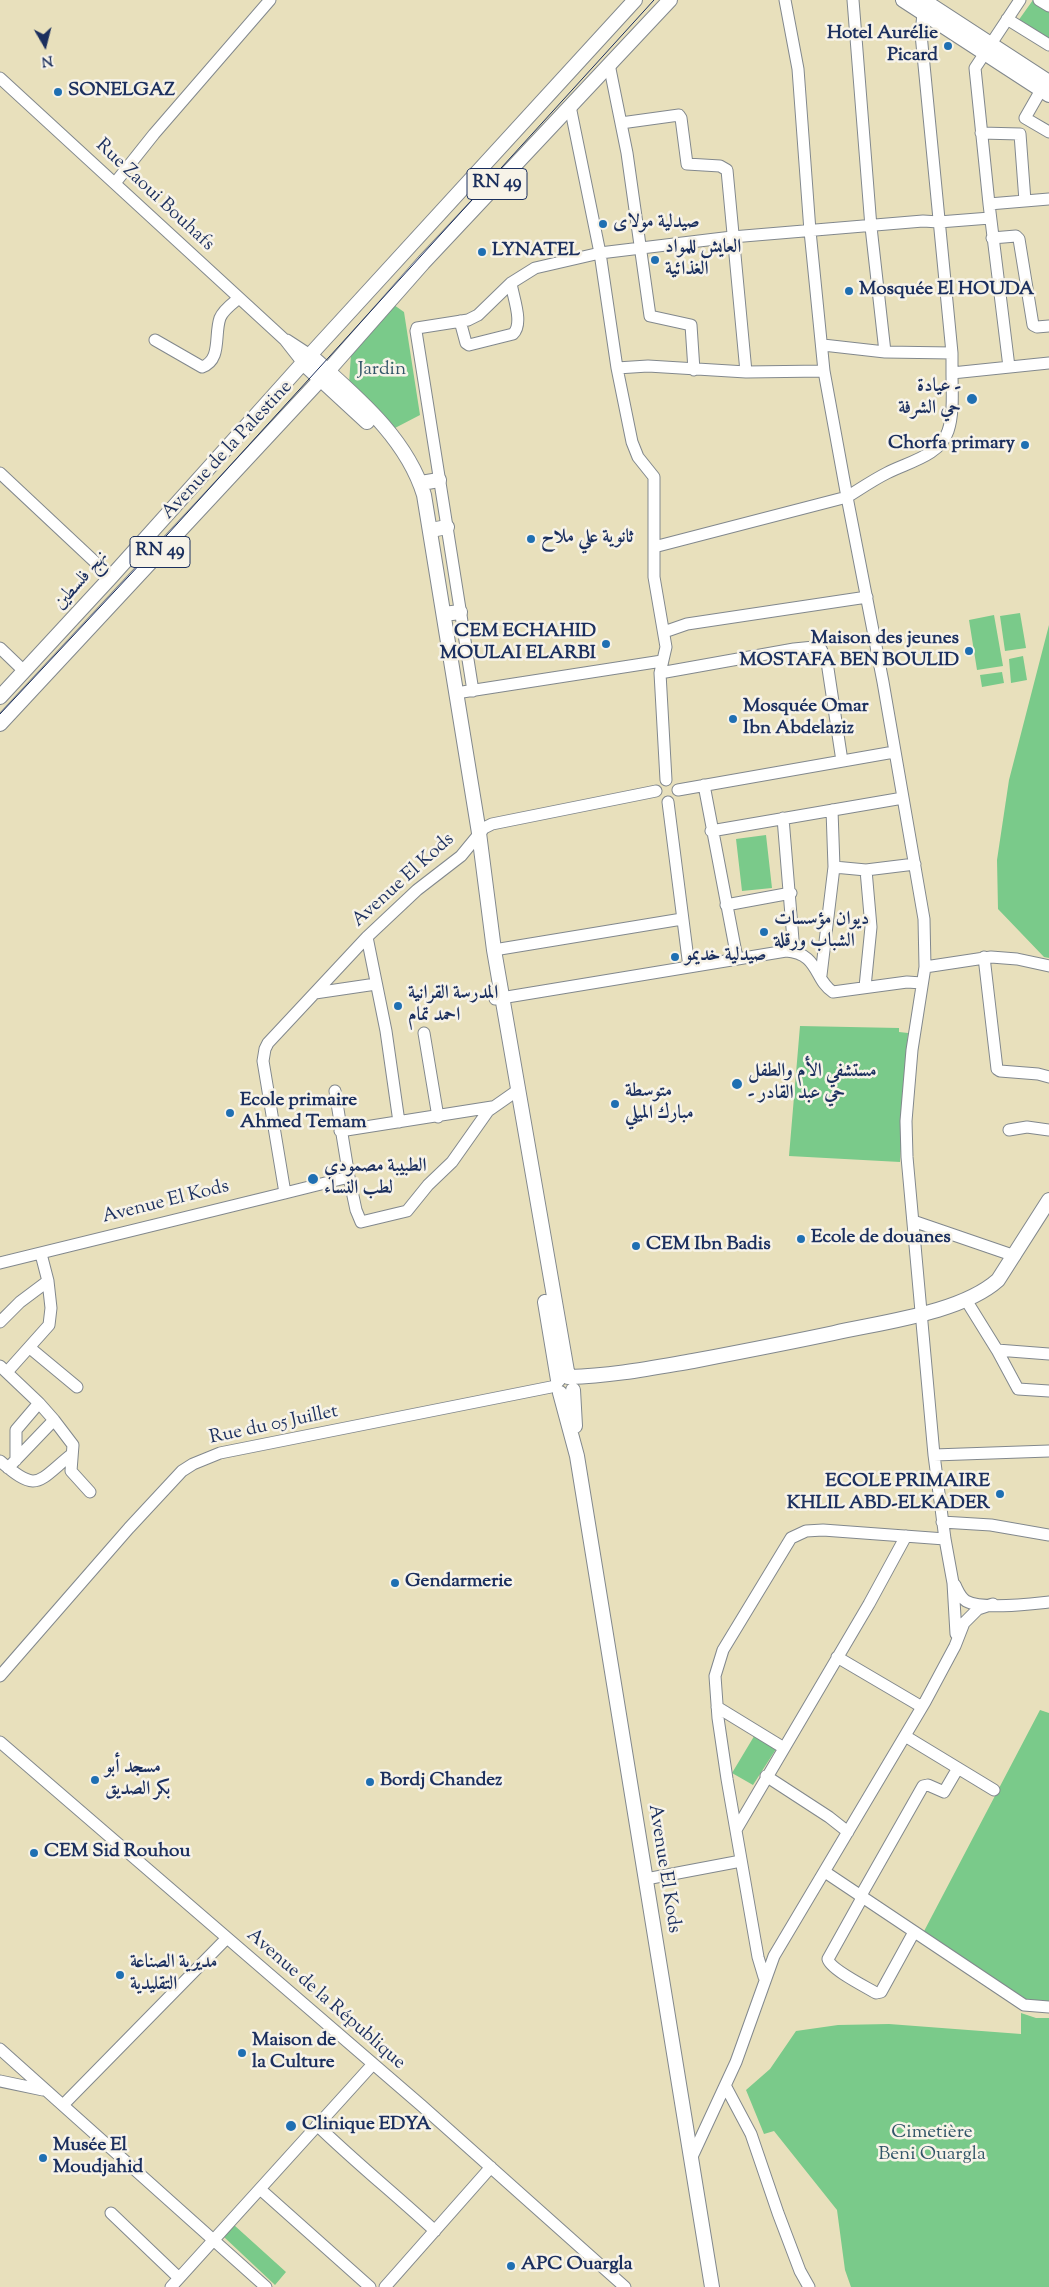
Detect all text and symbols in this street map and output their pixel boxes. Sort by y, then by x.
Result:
north arrow [20,20,70,70]
place label: Hotel Aurélie Picard [827,24,938,68]
marker: Hotel Aurélie Picard [942,40,954,52]
text: N [40,49,54,71]
place label: SONELGAZ [68,81,175,103]
marker: SONELGAZ [52,86,64,98]
street label: Rue Zaoui Bouhafs [90,135,218,257]
road number: RN 49 [467,168,527,200]
place label: صيدلية مولاى [613,213,700,235]
marker: صيدلية مولاى [597,218,609,230]
place label: العايش للمواد الغذائية [665,238,741,282]
place label: LYNATEL [492,241,580,263]
marker: LYNATEL [476,246,488,258]
marker: العايش للمواد الغذائية [649,254,661,266]
place label: Mosquée El HOUDA [859,280,1034,302]
marker: Mosquée El HOUDA [843,285,855,297]
park label: Jardin [358,360,406,382]
street label: Avenue de la Palestine [158,377,298,525]
place label: عيادة - حي الشرفة [898,377,961,421]
marker: عيادة - حي الشرفة [965,392,979,406]
place label: Chorfa primary [888,434,1015,456]
marker: Chorfa primary [1019,439,1031,451]
place label: ثانوية علي ملاح [541,528,633,550]
marker: ثانوية علي ملاح [525,533,537,545]
road number: RN 49 [130,536,190,568]
street label: نهج فلسطين [50,547,114,615]
place label: CEM ECHAHID MOULAI ELARBI [440,622,596,666]
place label: Maison des jeunes MOSTAFA BEN BOULID [739,629,959,673]
marker: CEM ECHAHID MOULAI ELARBI [600,638,612,650]
marker: Maison des jeunes MOSTAFA BEN BOULID [963,645,975,657]
place label: Mosquée Omar Ibn Abdelaziz [743,697,869,741]
marker: Mosquée Omar Ibn Abdelaziz [727,713,739,725]
street label: Avenue El Kods [348,829,460,933]
place label: ديوان مؤسسات الشباب ورقلة [774,910,869,954]
marker: ديوان مؤسسات الشباب ورقلة [758,926,770,938]
place label: صيدلية خديمو [685,946,766,968]
marker: صيدلية خديمو [669,951,681,963]
place label: المدرسة القرانية احمد تمام [408,984,498,1028]
marker: المدرسة القرانية احمد تمام [392,1000,404,1012]
place label: مستشفي الأم والطفل - حي عبد القادر [748,1062,877,1106]
marker: مستشفي الأم والطفل - حي عبد القادر [730,1077,744,1091]
place label: متوسطة مبارك الميلي [625,1082,694,1126]
place label: Ecole primaire Ahmed Temam [240,1091,366,1135]
marker: متوسطة مبارك الميلي [609,1098,621,1110]
marker: Ecole primaire Ahmed Temam [224,1107,236,1119]
place label: الطبيبة مصمودي لطب النساء [324,1157,427,1201]
marker: الطبيبة مصمودي لطب النساء [306,1172,320,1186]
street label: Avenue El Kods [100,1176,232,1230]
place label: Ecole de douanes [811,1228,951,1250]
marker: Ecole de douanes [795,1233,807,1245]
place label: CEM Ibn Badis [646,1235,771,1257]
marker: CEM Ibn Badis [630,1240,642,1252]
street label: Rue du 05 Juillet [208,1401,340,1451]
place label: ECOLE PRIMAIRE KHLIL ABD-ELKADER [787,1472,990,1516]
marker: ECOLE PRIMAIRE KHLIL ABD-ELKADER [994,1488,1006,1500]
place label: Gendarmerie [405,1572,512,1594]
marker: Gendarmerie [389,1577,401,1589]
place label: مسجد أبو بكر الصديق [105,1758,170,1802]
place label: Bordj Chandez [380,1771,502,1793]
marker: مسجد أبو بكر الصديق [89,1774,101,1786]
marker: Bordj Chandez [364,1776,376,1788]
street label: Avenue El Kods [642,1803,684,1935]
place label: CEM Sid Rouhou [44,1842,190,1864]
marker: CEM Sid Rouhou [28,1847,40,1859]
street label: Avenue de la République [241,1925,409,2075]
place label: مديرية الصناعة التقليدية [130,1953,217,1997]
marker: مديرية الصناعة التقليدية [114,1969,126,1981]
place label: Maison de la Culture [252,2031,336,2075]
marker: Maison de la Culture [236,2047,248,2059]
place label: Clinique EDYA [302,2115,431,2137]
marker: Clinique EDYA [284,2119,298,2133]
park label: Cimetière Beni Ouargla [878,2123,986,2167]
place label: Musée El Moudjahid [53,2136,143,2180]
marker: Musée El Moudjahid [37,2152,49,2164]
place label: APC Ouargla [521,2255,633,2277]
marker: APC Ouargla [505,2260,517,2272]

